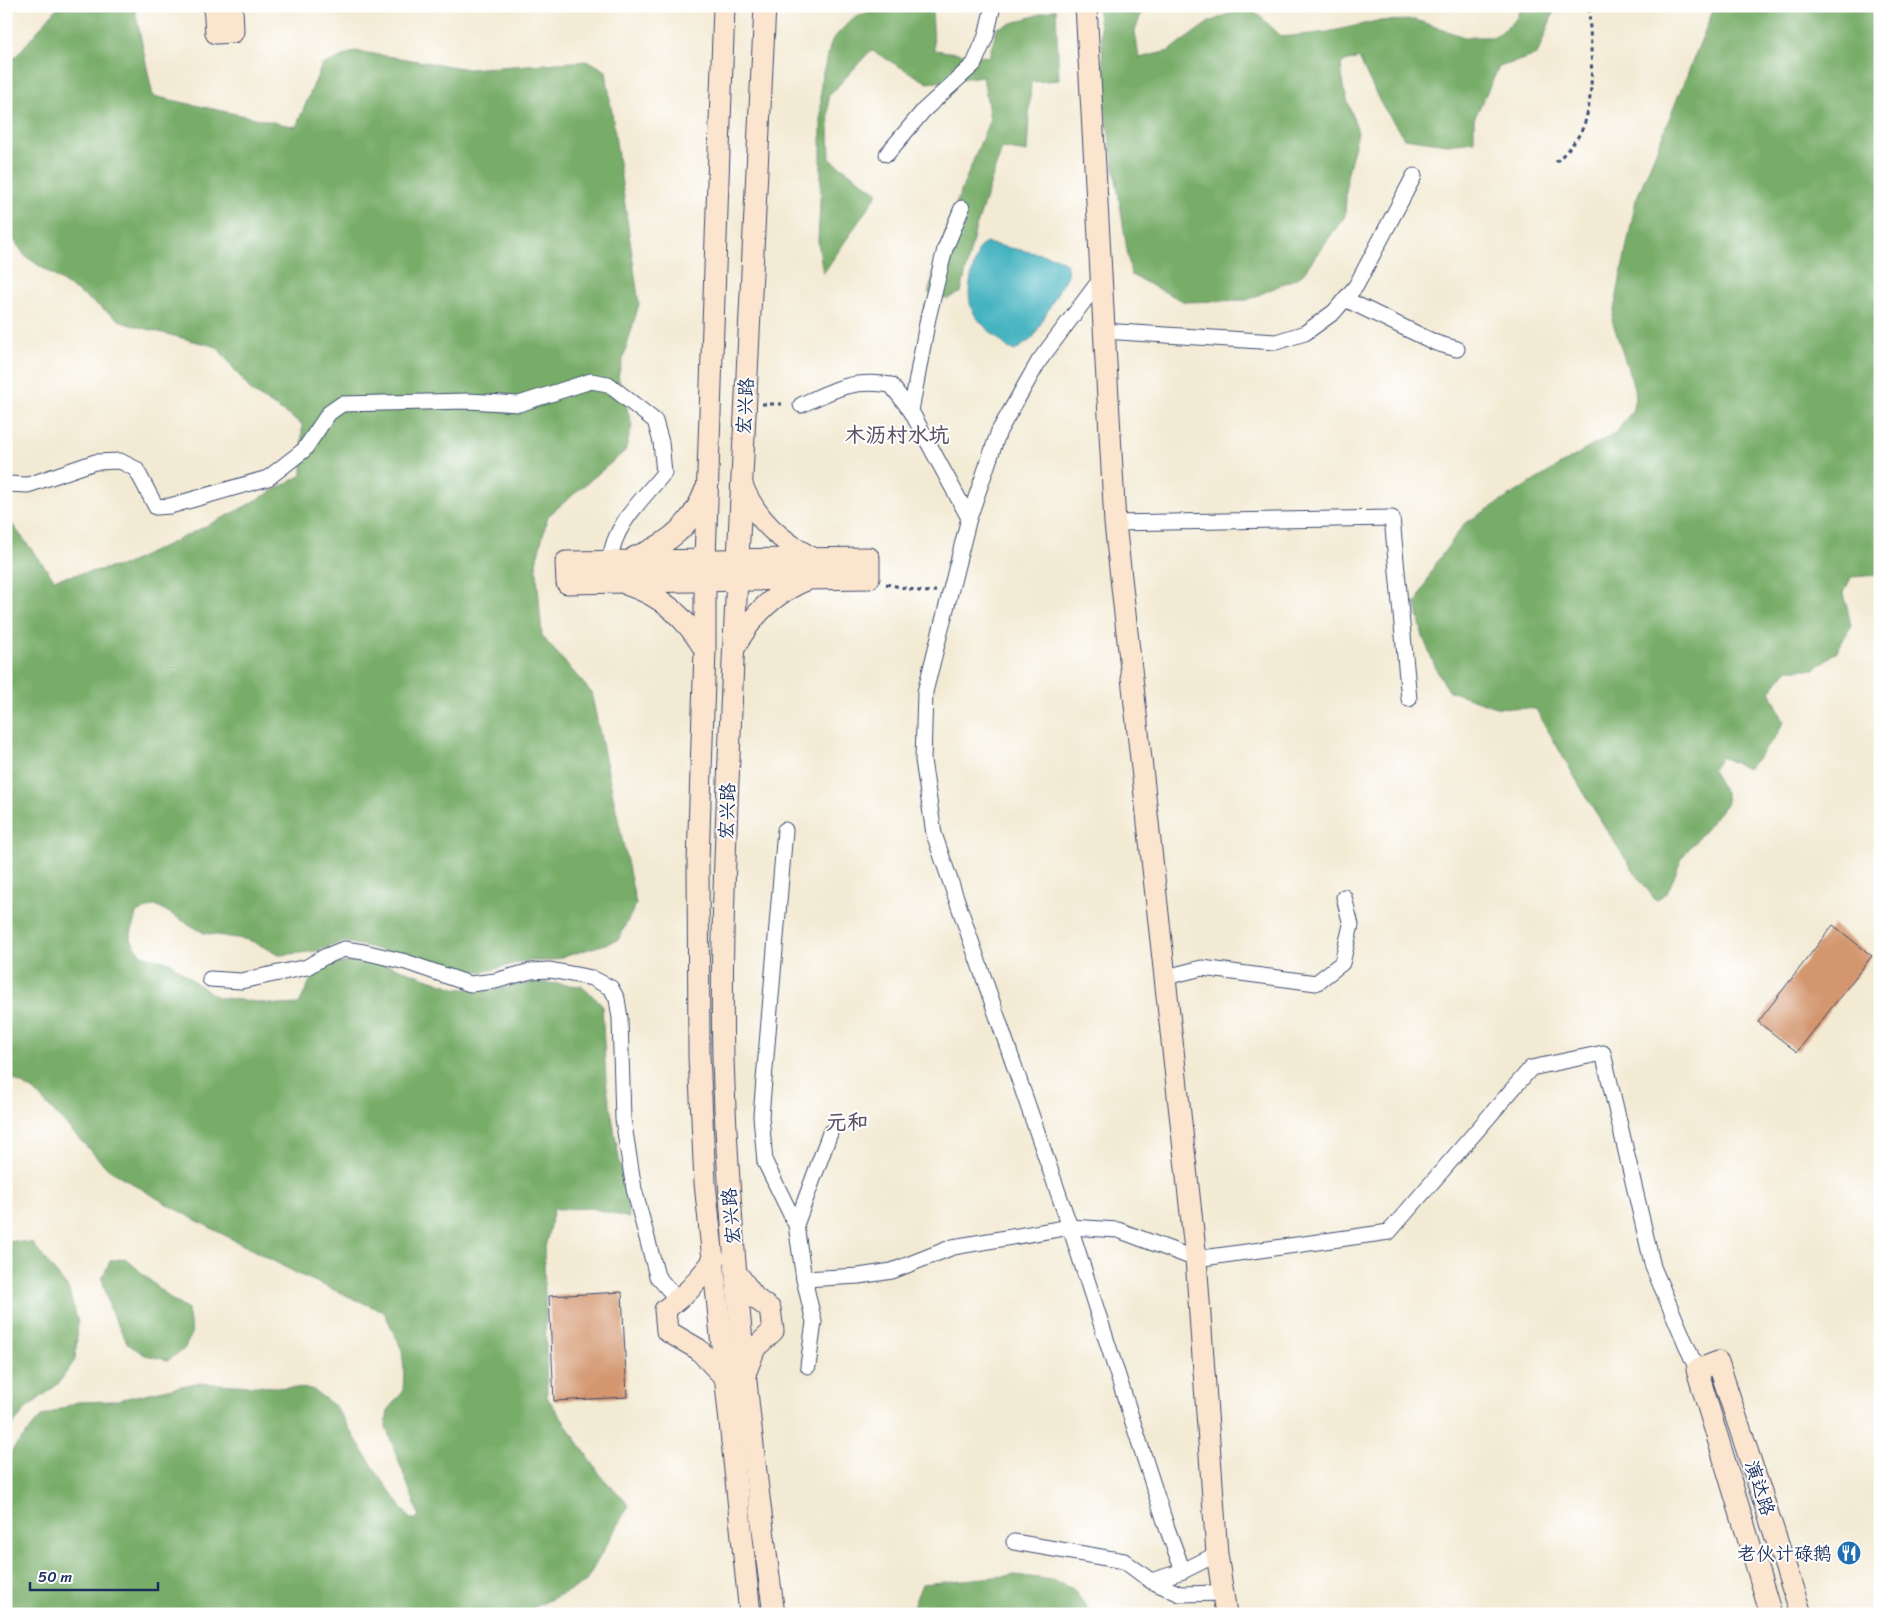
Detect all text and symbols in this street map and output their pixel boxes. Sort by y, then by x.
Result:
street label: 宏兴路 [727,377,763,435]
district label: 木沥村水坑 [845,416,950,454]
street label: 宏兴路 [710,782,744,840]
district label: 元和 [826,1103,868,1141]
street label: 宏兴路 [712,1186,750,1246]
street label: 演达路 [1735,1456,1785,1520]
place label: 老伙计碌鹅 [1737,1537,1832,1570]
restaurant icon: 老伙计碌鹅 [1836,1540,1862,1566]
scale bar [30,1560,158,1592]
text: 50 m [38,1564,73,1590]

